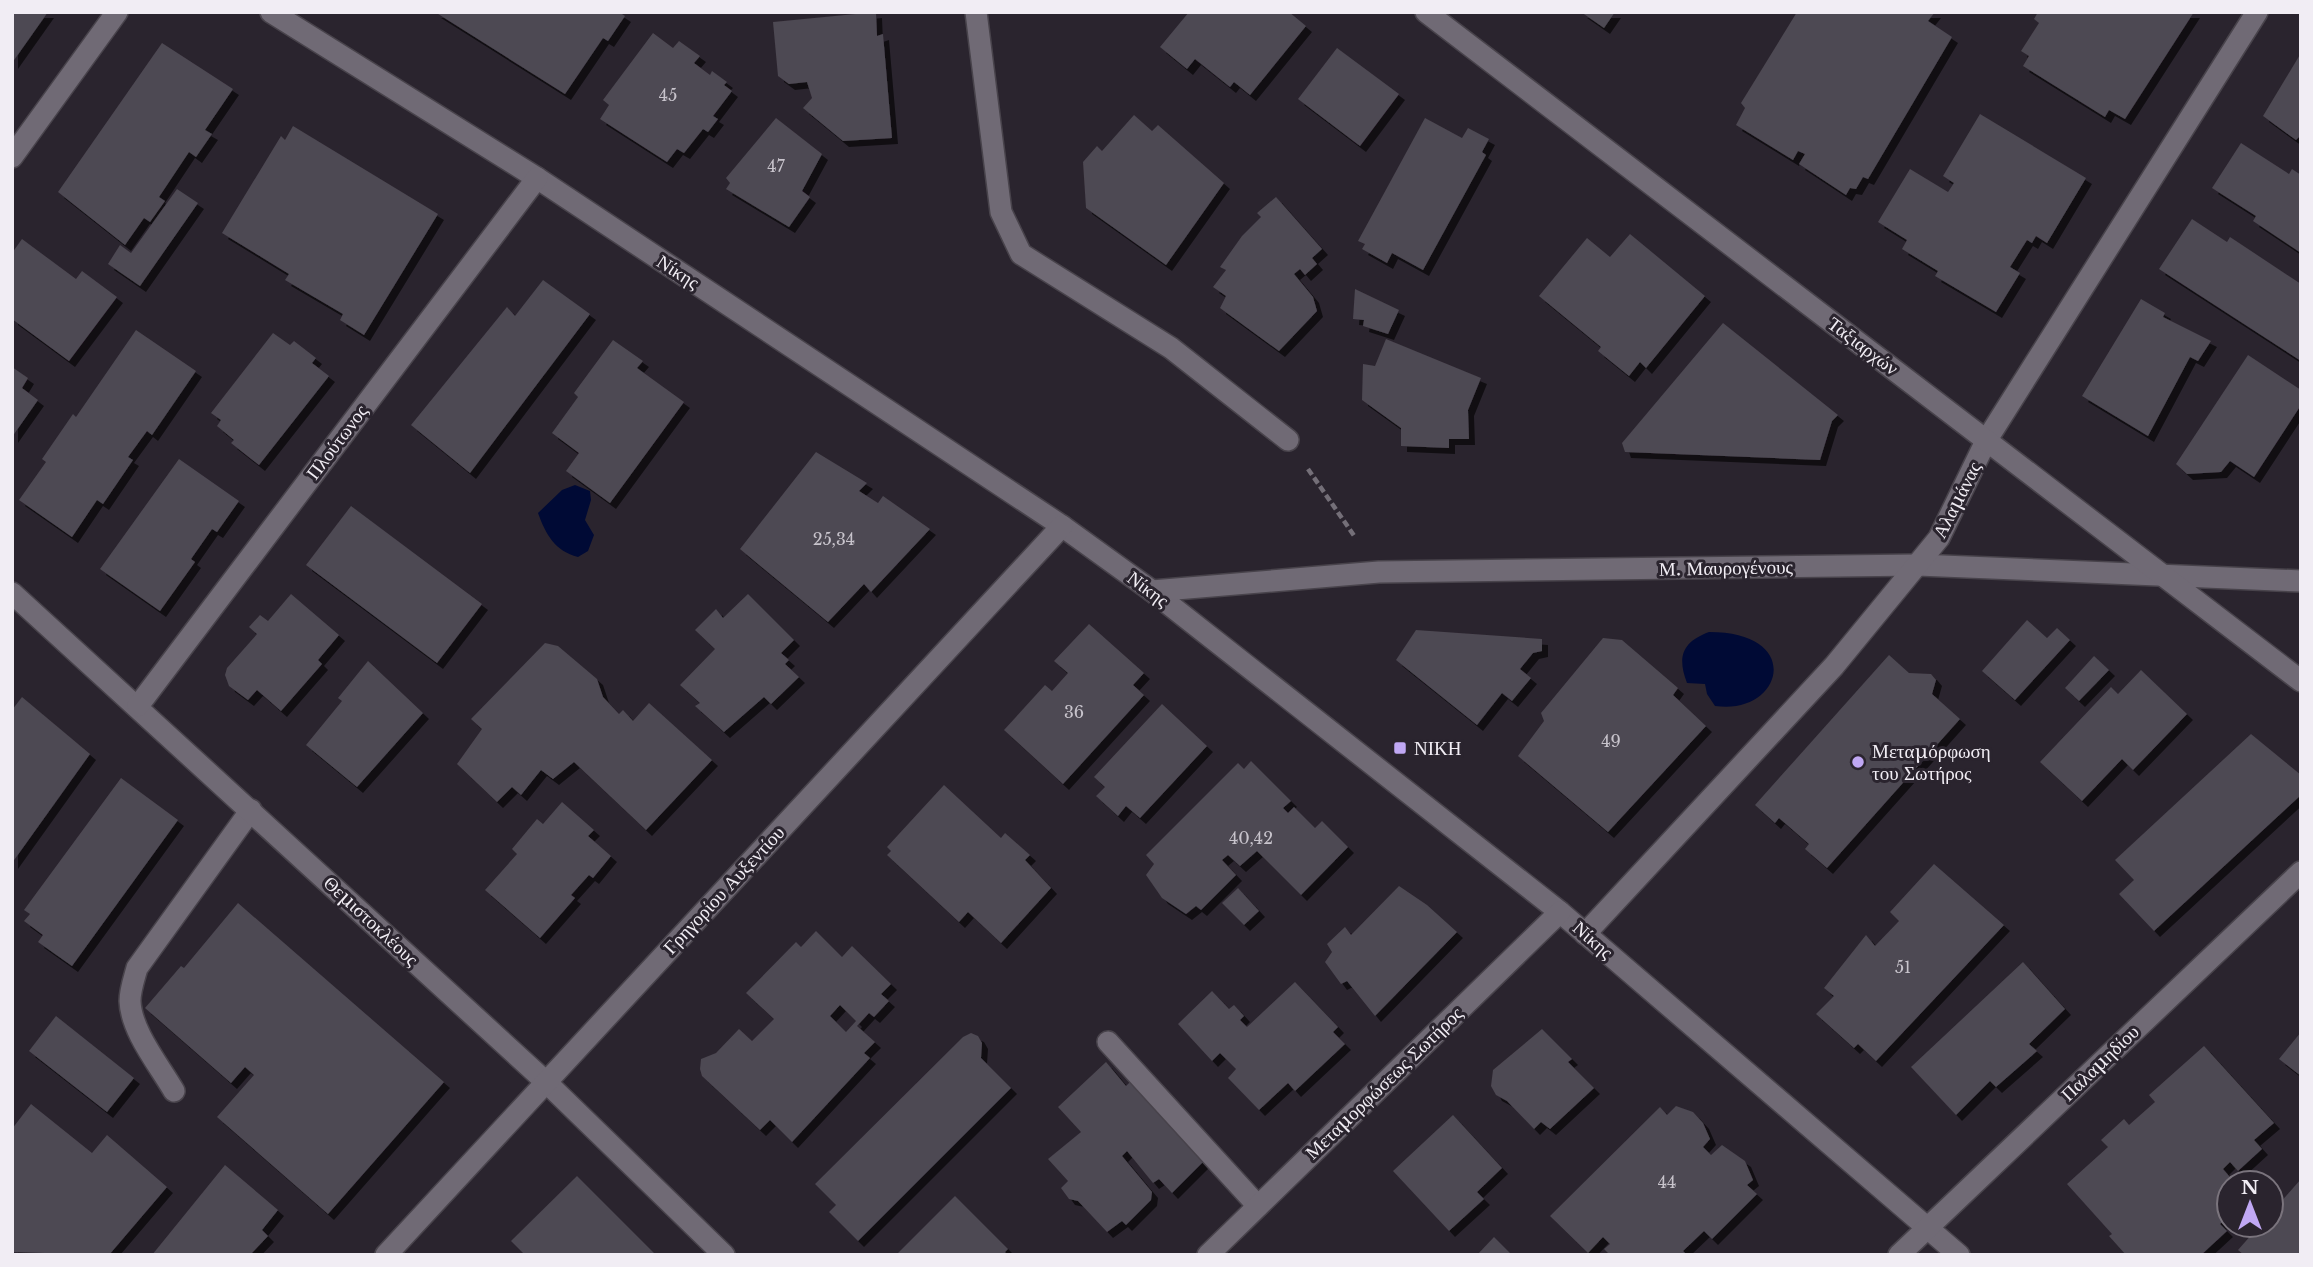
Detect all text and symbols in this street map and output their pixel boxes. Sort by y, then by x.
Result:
house number: 45 [659,85,677,105]
house number: 47 [767,156,786,176]
street label: Νίκης [652,250,704,294]
street label: Ταξιαρχών [1823,312,1903,380]
street label: Πλούτωνος [301,400,373,484]
street label: Αλαμάνας [1928,458,1986,542]
house number: 25,34 [813,529,855,549]
street label: Μ. Μαυρογένους [1659,555,1794,581]
street label: Νίκης [1123,566,1174,612]
house number: 36 [1064,702,1084,722]
house number: 49 [1601,731,1621,751]
place label: ΝΙΚΗ [1414,737,1462,760]
marker: ΝΙΚΗ [1392,740,1408,756]
place label: Μεταμόρφωση του Σωτήρος [1872,740,1991,785]
marker: Μεταμόρφωση του Σωτήρος [1850,754,1866,770]
street label: Γρηγορίου Αυξεντίου [659,821,789,959]
house number: 40,42 [1229,828,1273,848]
street label: Θεμιστοκλέους [319,871,423,971]
street label: Νίκης [1568,916,1618,964]
house number: 51 [1895,957,1911,977]
street label: Μεταμορφώσεως Σωτήρος [1300,1001,1468,1164]
street label: Παλαμηδίου [2056,1020,2144,1106]
north arrow [2215,1169,2285,1239]
house number: 44 [1658,1172,1676,1192]
text: N [2241,1176,2259,1199]

